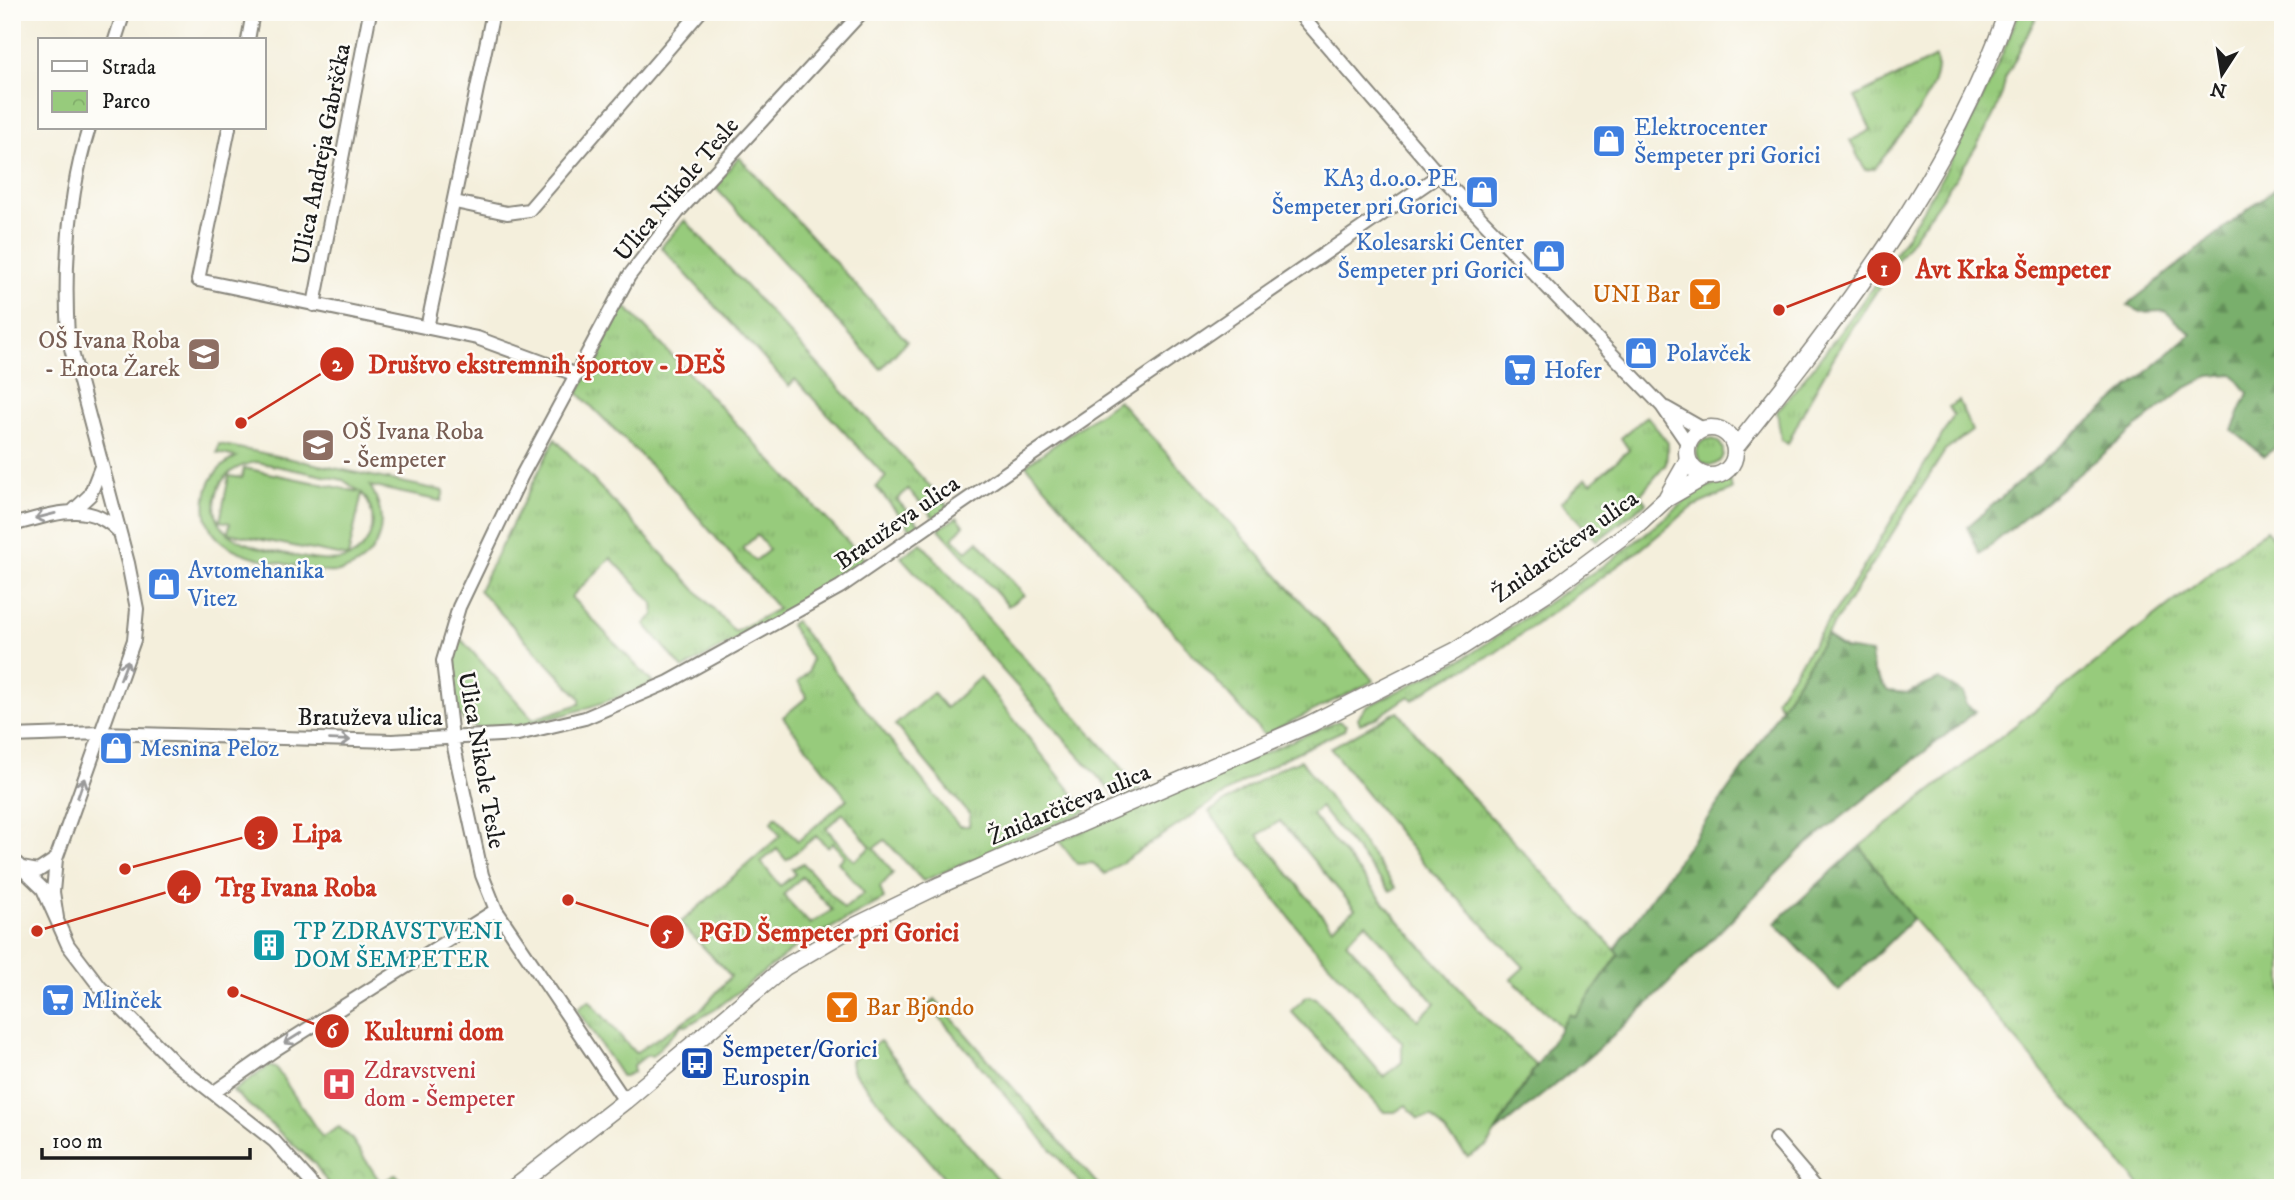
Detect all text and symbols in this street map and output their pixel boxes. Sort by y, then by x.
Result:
legend [38,38,266,130]
north arrow [2186,38,2256,108]
street label: Ulica Andreja Gabrščka [286,40,358,267]
text: Strada [102,55,156,81]
text: N [2208,76,2229,102]
text: Parco [102,89,150,115]
street label: Ulica Nikole Tesle [608,111,746,268]
place label: Elektrocenter Šempeter pri Gorici [1634,113,1820,171]
shop icon: Elektrocenter Šempeter pri Gorici [1590,122,1628,160]
place label: KA3 d.o.o. PE Šempeter pri Gorici [1272,164,1458,222]
shop icon: KA3 d.o.o. PE Šempeter pri Gorici [1463,173,1501,211]
place label: Kolesarski Center Šempeter pri Gorici [1338,228,1524,286]
shop icon: Kolesarski Center Šempeter pri Gorici [1530,237,1568,275]
callout: Avt Krka Šempeter [1866,245,2125,292]
text: Avt Krka Šempeter [1914,253,2111,287]
text: 1 [1880,257,1888,283]
bar icon: UNI Bar [1686,275,1724,313]
place label: UNI Bar [1592,280,1680,310]
place label: OŠ Ivana Roba - Enota Žarek [38,325,181,384]
shop icon: Polavček [1622,334,1660,372]
school or university icon: OŠ Ivana Roba - Enota Žarek [185,335,223,373]
place label: Polavček [1666,339,1751,369]
callout: Društvo ekstremnih športov - DEŠ [320,340,740,387]
text: Društvo ekstremnih športov - DEŠ [368,348,726,382]
supermarket icon: Hofer [1501,351,1539,389]
text: 2 [332,352,343,378]
place label: Hofer [1544,356,1602,386]
place label: OŠ Ivana Roba - Šempeter [342,416,485,475]
school or university icon: OŠ Ivana Roba - Šempeter [299,426,337,464]
street label: Bratuževa ulica [829,468,966,577]
street label: Žnidarčičeva ulica [1486,482,1645,610]
one-way arrow [34,510,57,524]
place label: Avtomehanika Vitez [187,556,325,614]
shop icon: Avtomehanika Vitez [145,565,183,603]
one-way arrow [119,659,132,681]
street label: Ulica Nikole Tesle [451,669,511,851]
street label: Bratuževa ulica [297,703,443,733]
shop icon: Mesnina Peloz [97,729,135,767]
one-way arrow [328,733,351,746]
place label: Mesnina Peloz [140,734,279,764]
street label: Žnidarčičeva ulica [983,756,1156,853]
one-way arrow [76,777,88,799]
callout: Lipa [243,810,356,857]
text: Lipa [292,818,343,851]
text: 3 [257,822,265,848]
callout: Trg Ivana Roba [167,864,390,911]
text: Trg Ivana Roba [215,872,377,905]
text: 4 [178,876,191,902]
callout: PGD Šempeter pri Gorici [650,909,973,956]
text: PGD Šempeter pri Gorici [699,916,959,950]
place label: TP ZDRAVSTVENI DOM ŠEMPETER [294,917,503,975]
text: 5 [661,921,673,947]
building icon: TP ZDRAVSTVENI DOM ŠEMPETER [250,926,288,964]
supermarket icon: Mlinček [39,981,77,1019]
place label: Mlinček [82,986,162,1016]
bar icon: Bar Bjondo [823,988,861,1026]
place label: Bar Bjondo [866,993,974,1023]
callout: Kulturni dom [315,1007,518,1054]
text: Kulturni dom [364,1016,504,1049]
text: 6 [327,1019,339,1045]
one-way arrow [284,1031,304,1045]
place label: Šempeter/Gorici Eurospin [722,1034,878,1093]
bus stop icon: Šempeter/Gorici Eurospin [678,1044,716,1082]
place label: Zdravstveni dom - Šempeter [364,1056,515,1114]
hospital icon: Zdravstveni dom - Šempeter [320,1065,358,1103]
scale bar [42,1116,250,1160]
text: 100 m [52,1129,103,1155]

